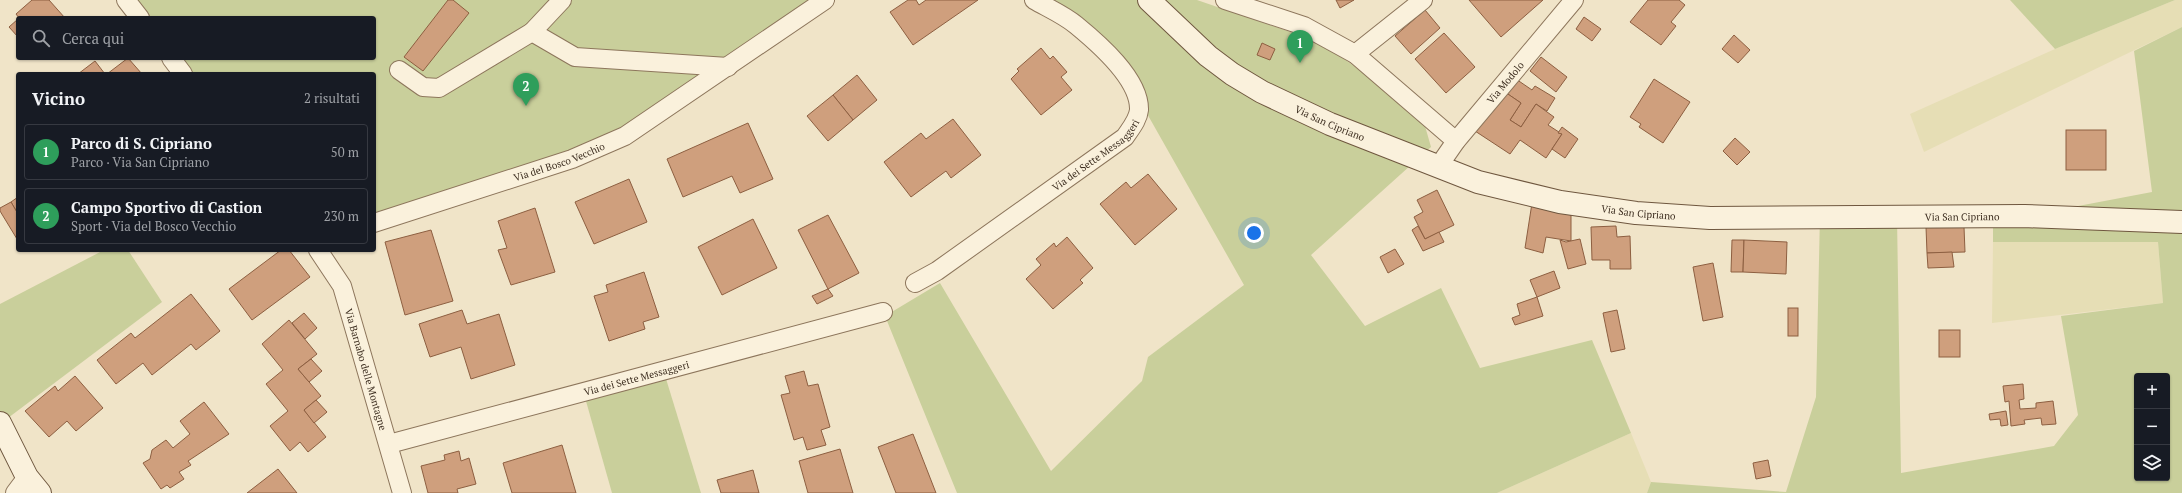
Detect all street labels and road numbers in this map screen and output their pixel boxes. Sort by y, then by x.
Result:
street label: Via Modolo [1484,58,1527,106]
street label: Via San Cipriano [1293,102,1367,144]
street label: Via dei Sette Messaggeri [1049,117,1142,193]
street label: Via del Bosco Vecchio [512,139,607,184]
street label: Via San Cipriano [1600,202,1677,222]
street label: Via San Cipriano [1925,210,2000,223]
street label: Via Barnabo delle Montagne [342,307,390,432]
street label: Via dei Sette Messaggeri [582,358,690,398]

